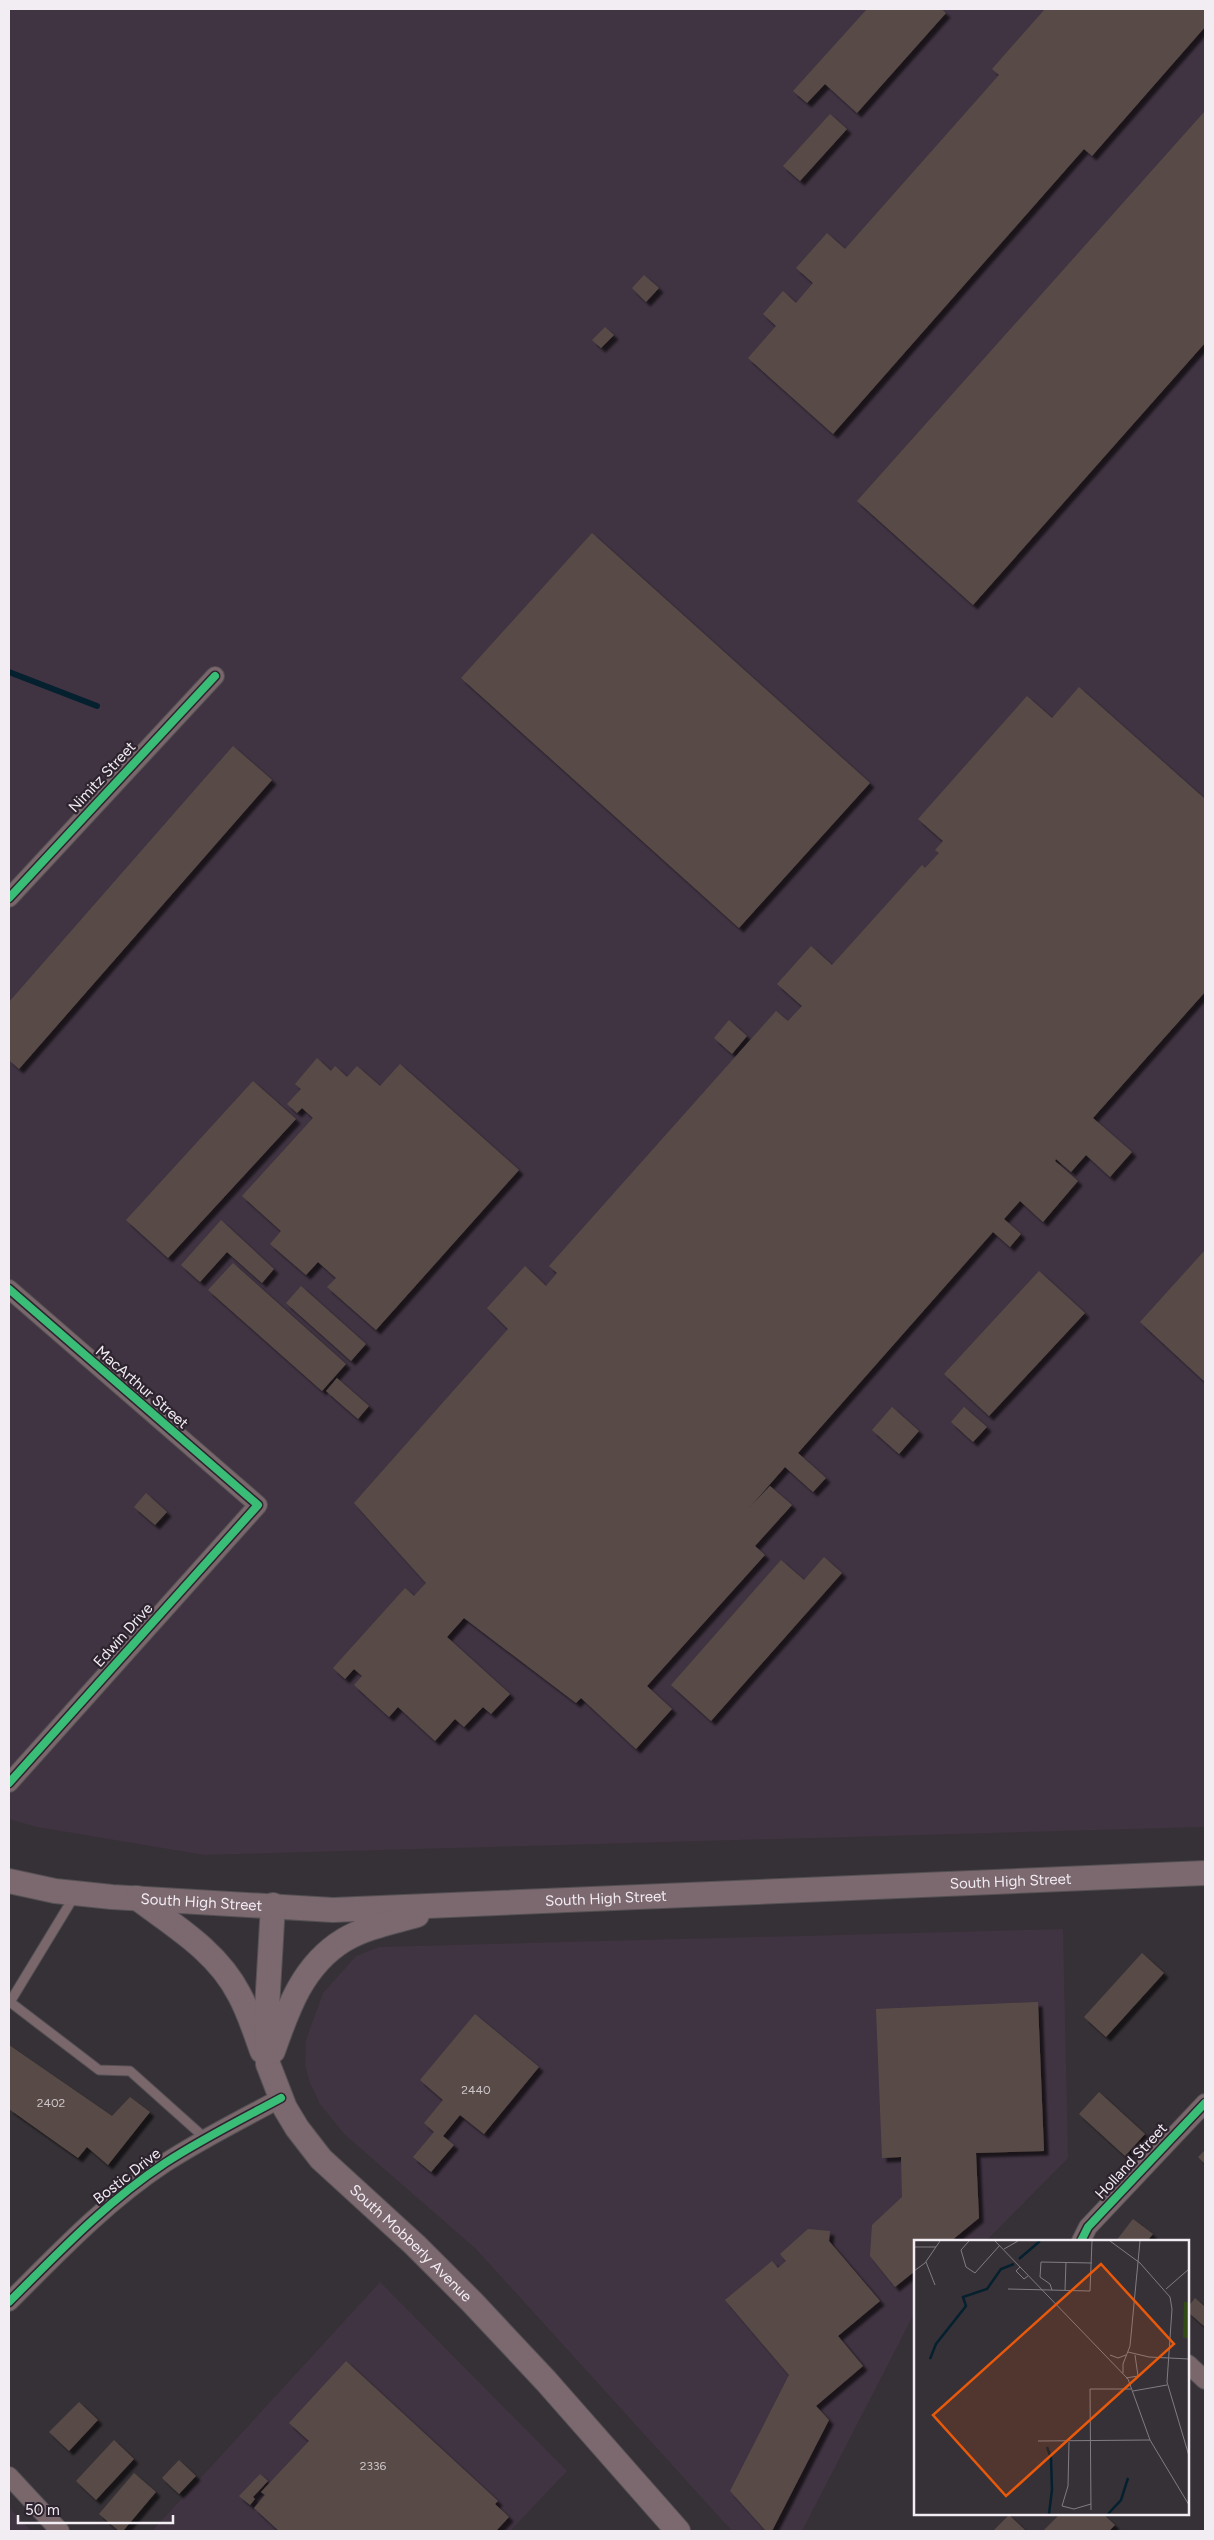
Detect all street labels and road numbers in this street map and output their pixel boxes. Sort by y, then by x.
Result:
street label: Nimitz Street [65,738,140,816]
street label: MacArthur Street [92,1342,192,1432]
street label: Edwin Drive [90,1599,156,1671]
street label: South High Street [949,1870,1072,1893]
street label: South High Street [545,1887,668,1910]
street label: South High Street [140,1890,263,1915]
street label: Holland Street [1091,2119,1171,2203]
street label: Bostic Drive [90,2144,164,2208]
street label: South Mobberly Avenue [346,2181,476,2306]

